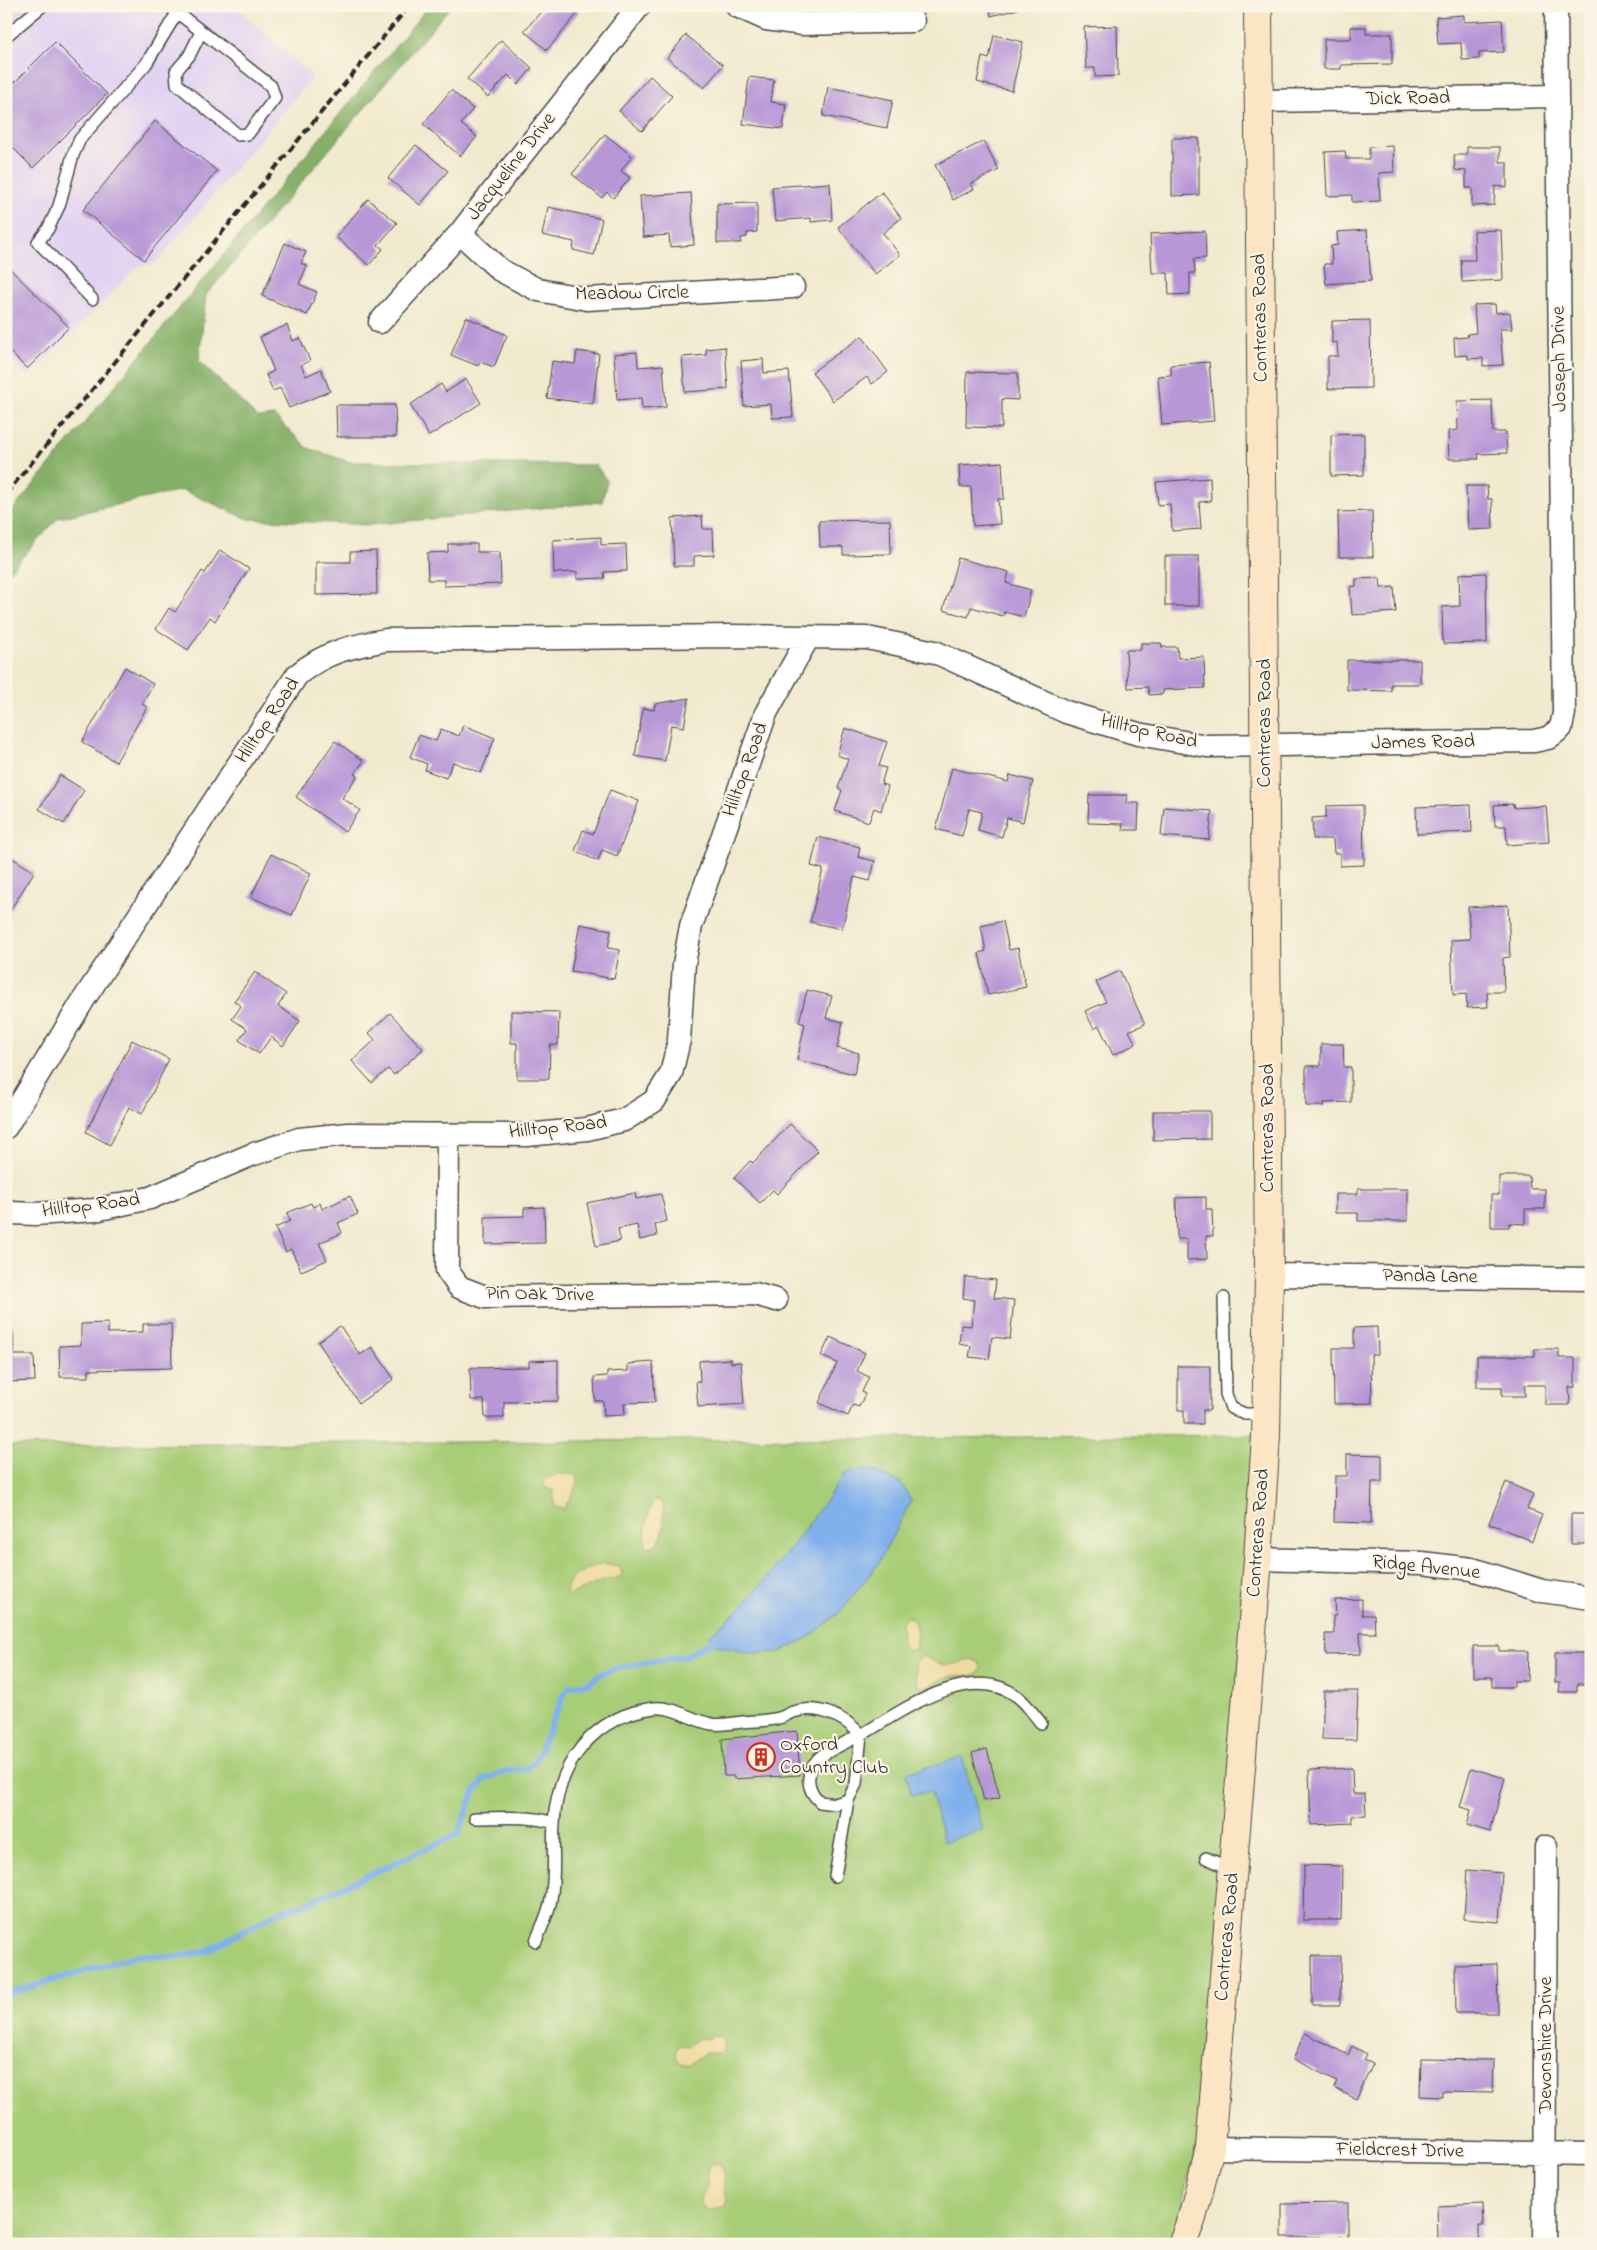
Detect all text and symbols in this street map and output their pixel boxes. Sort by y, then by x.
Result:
street label: Dick Road [1365,84,1450,114]
street label: Jacqueline Drive [460,107,564,227]
street label: Contreras Road [1245,253,1277,383]
street label: Meadow Circle [575,279,689,309]
street label: Joseph Drive [1545,306,1575,412]
street label: Contreras Road [1251,659,1280,787]
street label: Hilltop Road [228,672,308,770]
street label: Hilltop Road [1098,707,1200,757]
street label: Hilltop Road [716,719,776,821]
street label: James Road [1371,728,1475,758]
street label: Contreras Road [1254,1064,1283,1192]
street label: Hilltop Road [508,1108,608,1148]
street label: Hilltop Road [40,1186,142,1226]
street label: Panda Lane [1382,1262,1478,1292]
street label: Pin Oak Drive [486,1280,594,1310]
street label: Contreras Road [1240,1468,1278,1598]
street label: Ridge Avenue [1370,1548,1482,1589]
place label: Oxford Country Club [780,1731,888,1783]
building icon: Oxford Country Club [746,1742,776,1772]
street label: Contreras Road [1208,1872,1248,2002]
street label: Devonshire Drive [1532,1977,1561,2114]
street label: Fieldcrest Drive [1335,2135,1464,2167]

